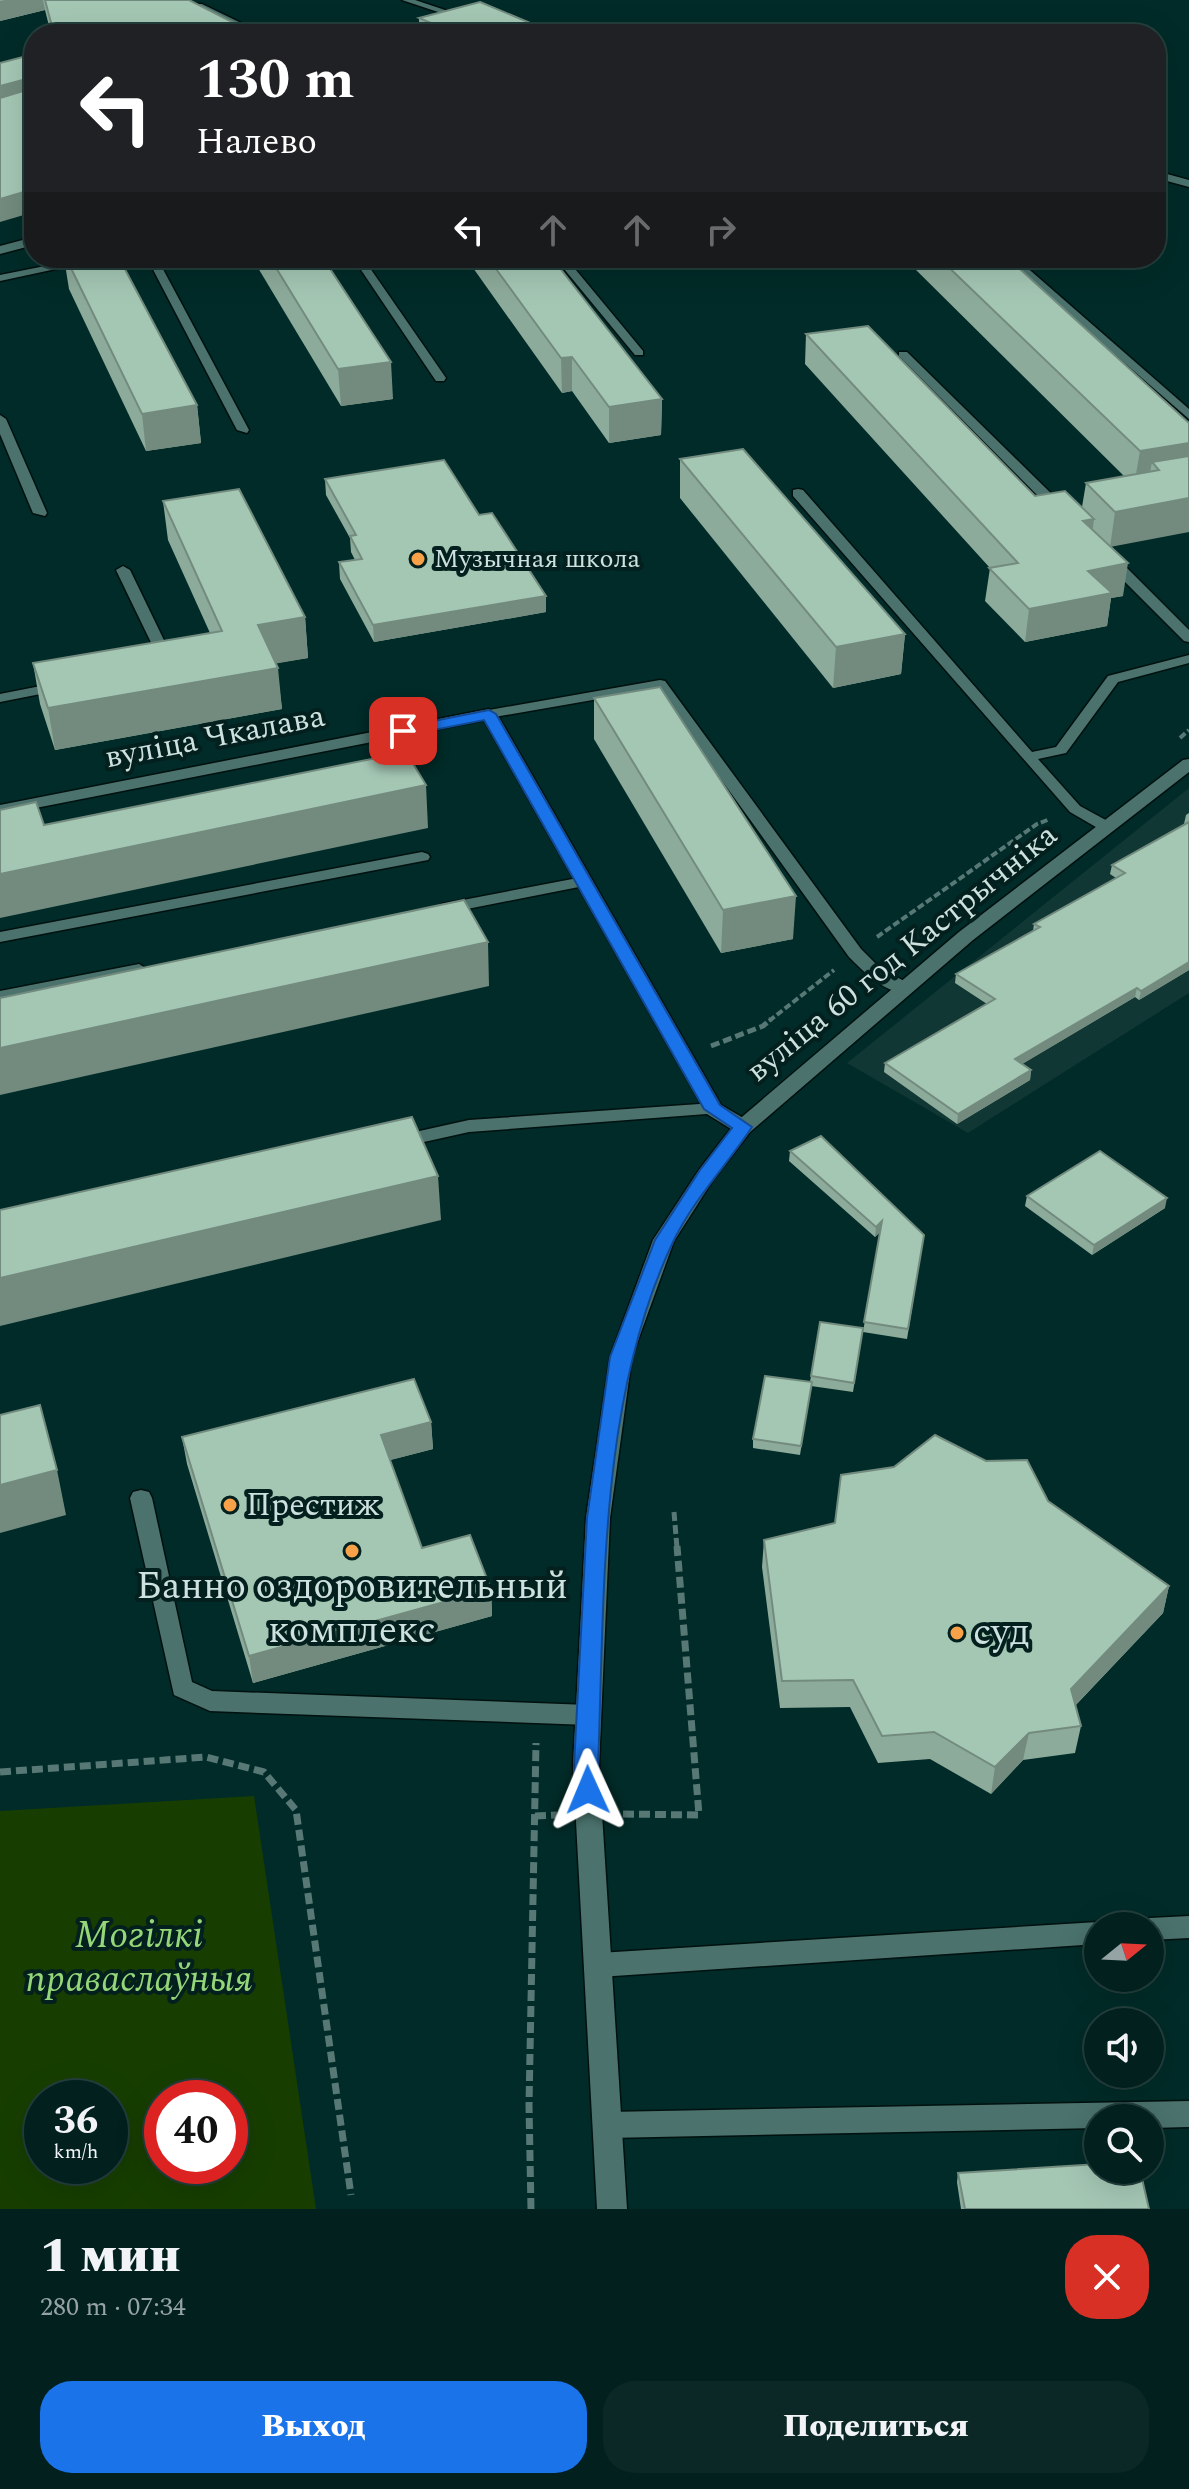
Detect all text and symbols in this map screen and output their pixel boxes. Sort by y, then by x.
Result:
text: 130 m [196,38,355,123]
icon: left [64,56,168,160]
text: Налево [196,115,317,170]
icon: left [447,208,491,252]
icon: ahead [531,208,575,252]
icon: ahead [615,208,659,252]
icon: right [699,208,743,252]
place label: Музычная школа [434,539,641,579]
marker: Музычная школа [409,550,427,568]
street label: вуліца Чкалава [101,692,330,782]
pin [369,697,437,765]
icon: arrive [381,709,425,753]
street label: вуліца 60 год Кастрычніка [736,811,1069,1094]
place label: Престиж [246,1481,380,1530]
marker: Престиж [221,1496,239,1514]
marker: Банно оздоровительный комплекс [343,1542,361,1560]
place label: Банно оздоровительный комплекс [136,1558,568,1660]
place label: суд [973,1604,1030,1662]
marker: суд [948,1624,966,1642]
position arrow [546,1748,630,1832]
park label: Могілкі праваслаўныя [26,1907,252,2009]
north arrow [1084,1912,1164,1992]
map controls [1084,1912,1164,2184]
button: sound [1084,2008,1164,2088]
speed limit sign: 40 [144,2080,248,2184]
text: 36 [54,2091,98,2152]
button: search [1084,2104,1164,2184]
text: km/h [54,2137,99,2167]
text: 1 мин [40,2220,180,2293]
button: close [1065,2235,1149,2319]
text: 280 m · 07:34 [40,2287,186,2327]
button: Выход [40,2381,587,2473]
button: Поделиться [603,2381,1149,2473]

